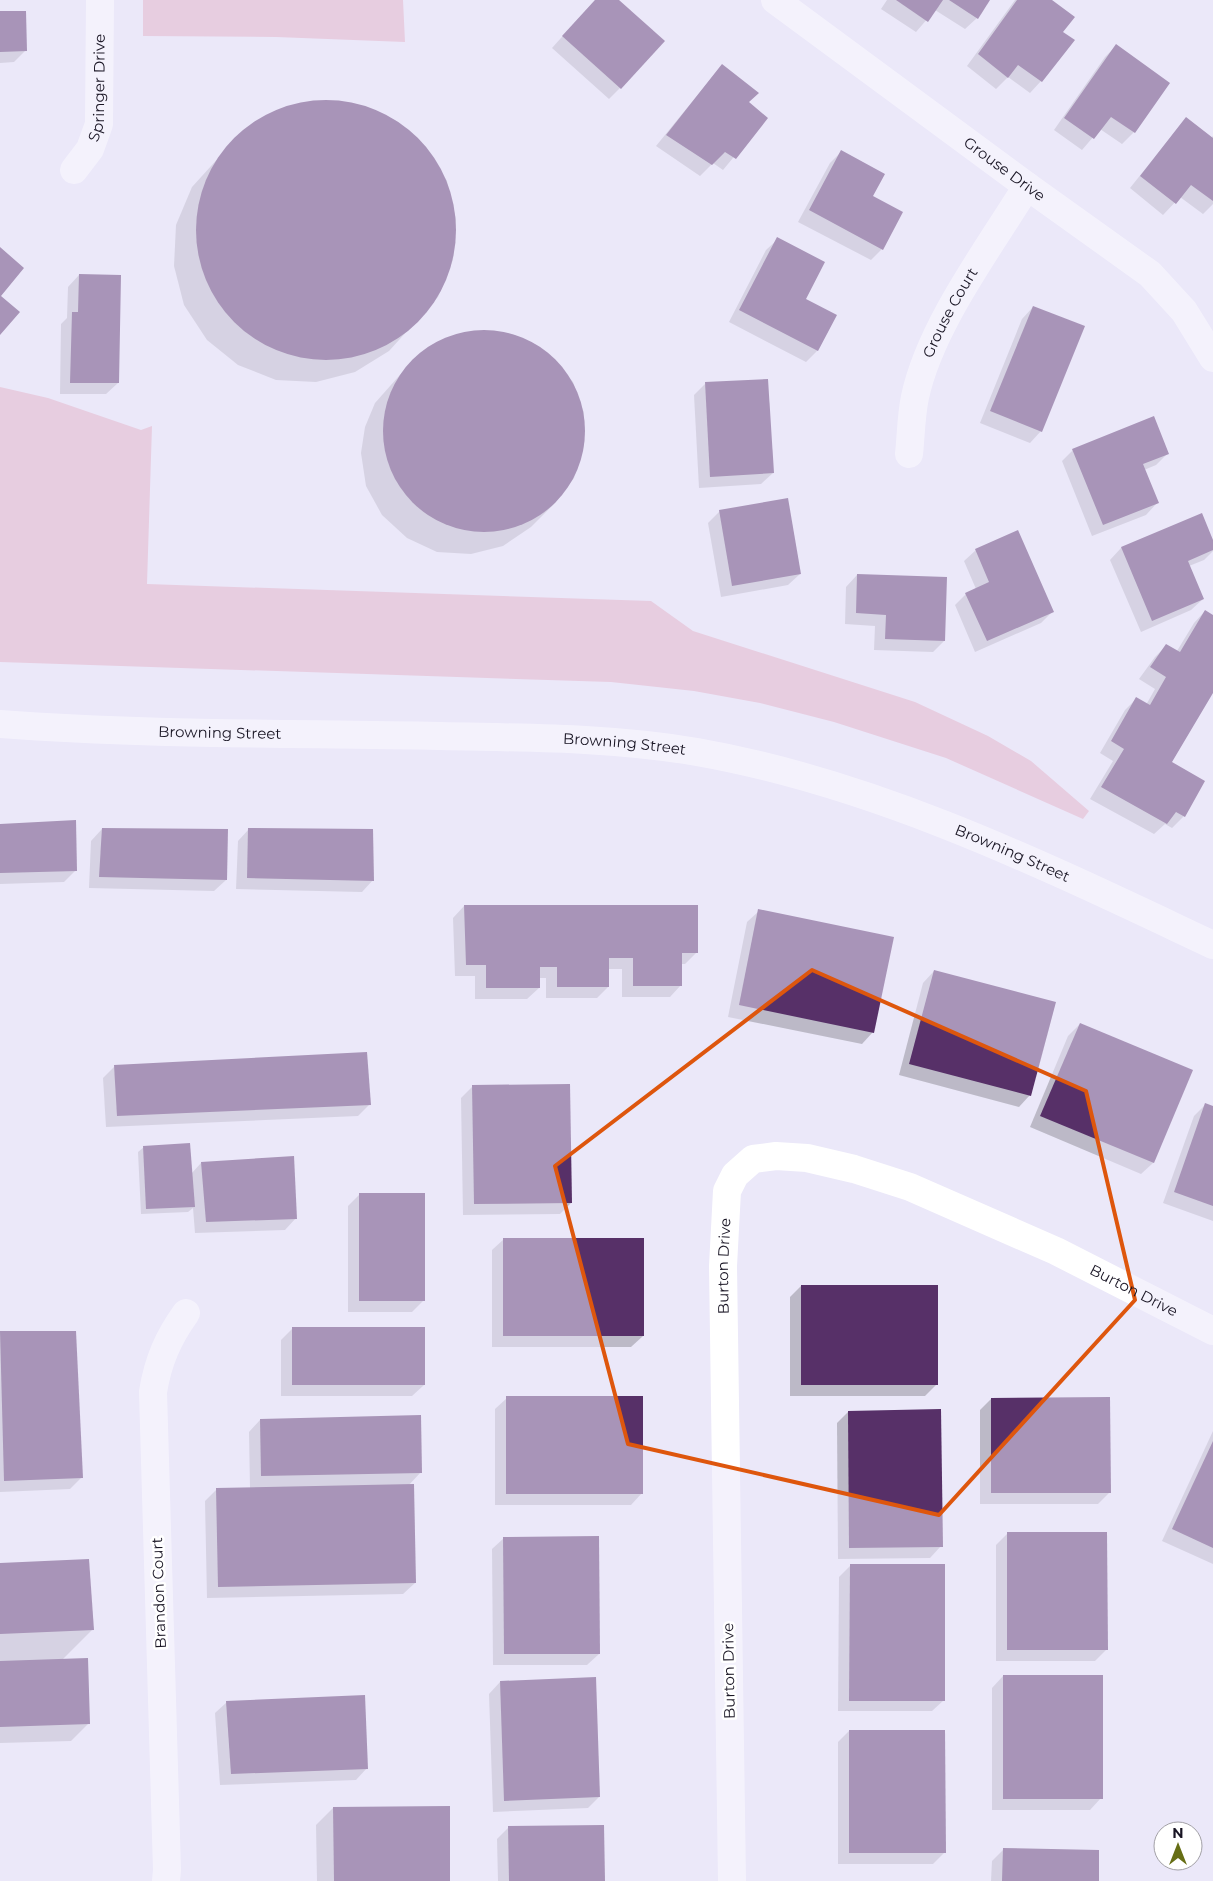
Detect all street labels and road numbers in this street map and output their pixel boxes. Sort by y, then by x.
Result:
street label: Springer Drive [83,34,109,144]
street label: Grouse Drive [960,133,1049,205]
street label: Grouse Court [918,264,982,360]
street label: Browning Street [158,722,282,743]
street label: Browning Street [563,729,687,759]
street label: Browning Street [952,820,1073,886]
street label: Burton Drive [713,1217,735,1314]
street label: Burton Drive [1087,1260,1181,1320]
street label: Brandon Court [147,1537,170,1649]
street label: Burton Drive [718,1623,739,1719]

